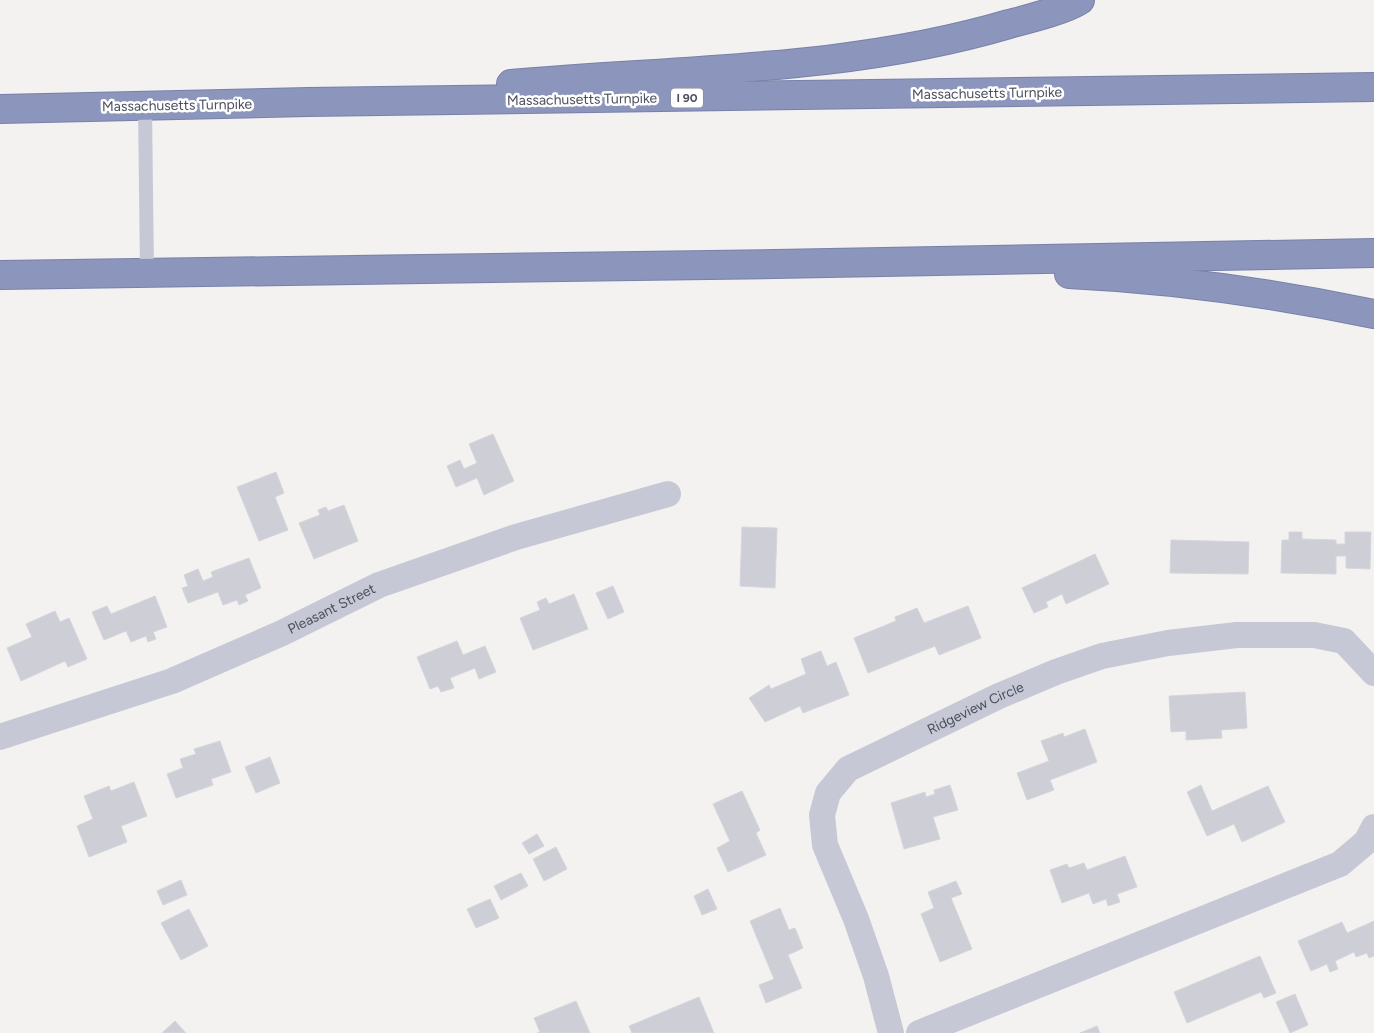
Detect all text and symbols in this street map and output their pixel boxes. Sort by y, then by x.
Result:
street label: Massachusetts Turnpike [912,84,1063,103]
road number: I 90 [671,89,703,108]
street label: Massachusetts Turnpike [507,90,658,109]
street label: Massachusetts Turnpike [102,96,253,115]
street label: Pleasant Street [285,580,378,638]
street label: Ridgeview Circle [924,678,1027,738]

